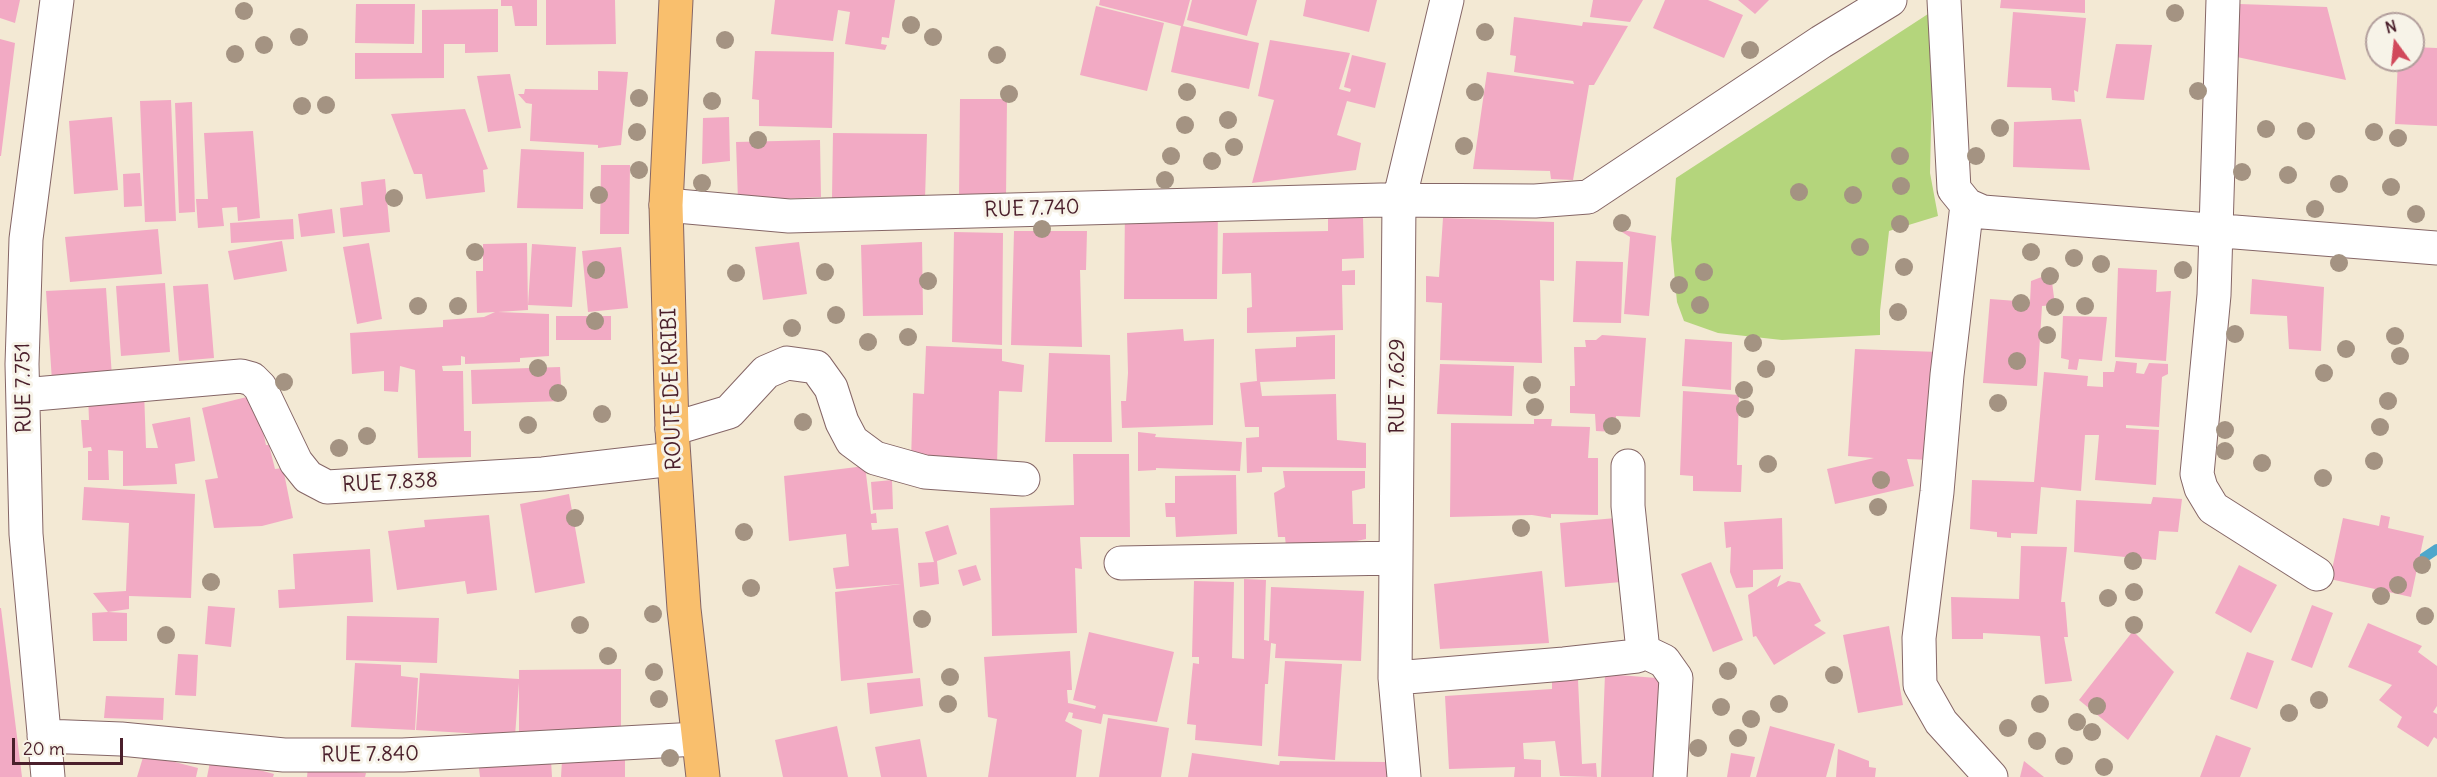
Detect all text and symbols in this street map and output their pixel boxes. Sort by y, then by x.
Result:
north arrow [2365,12,2425,72]
text: N [2383,15,2399,38]
street label: RUE 7.740 [984,195,1080,223]
street label: ROUTE DE KRIBI [657,307,687,471]
street label: RUE 7.629 [1385,338,1411,434]
street label: RUE 7.751 [11,343,37,433]
street label: RUE 7.838 [342,468,438,498]
scale bar [15,726,126,764]
text: 20 m [23,737,65,760]
street label: RUE 7.840 [321,742,419,768]

